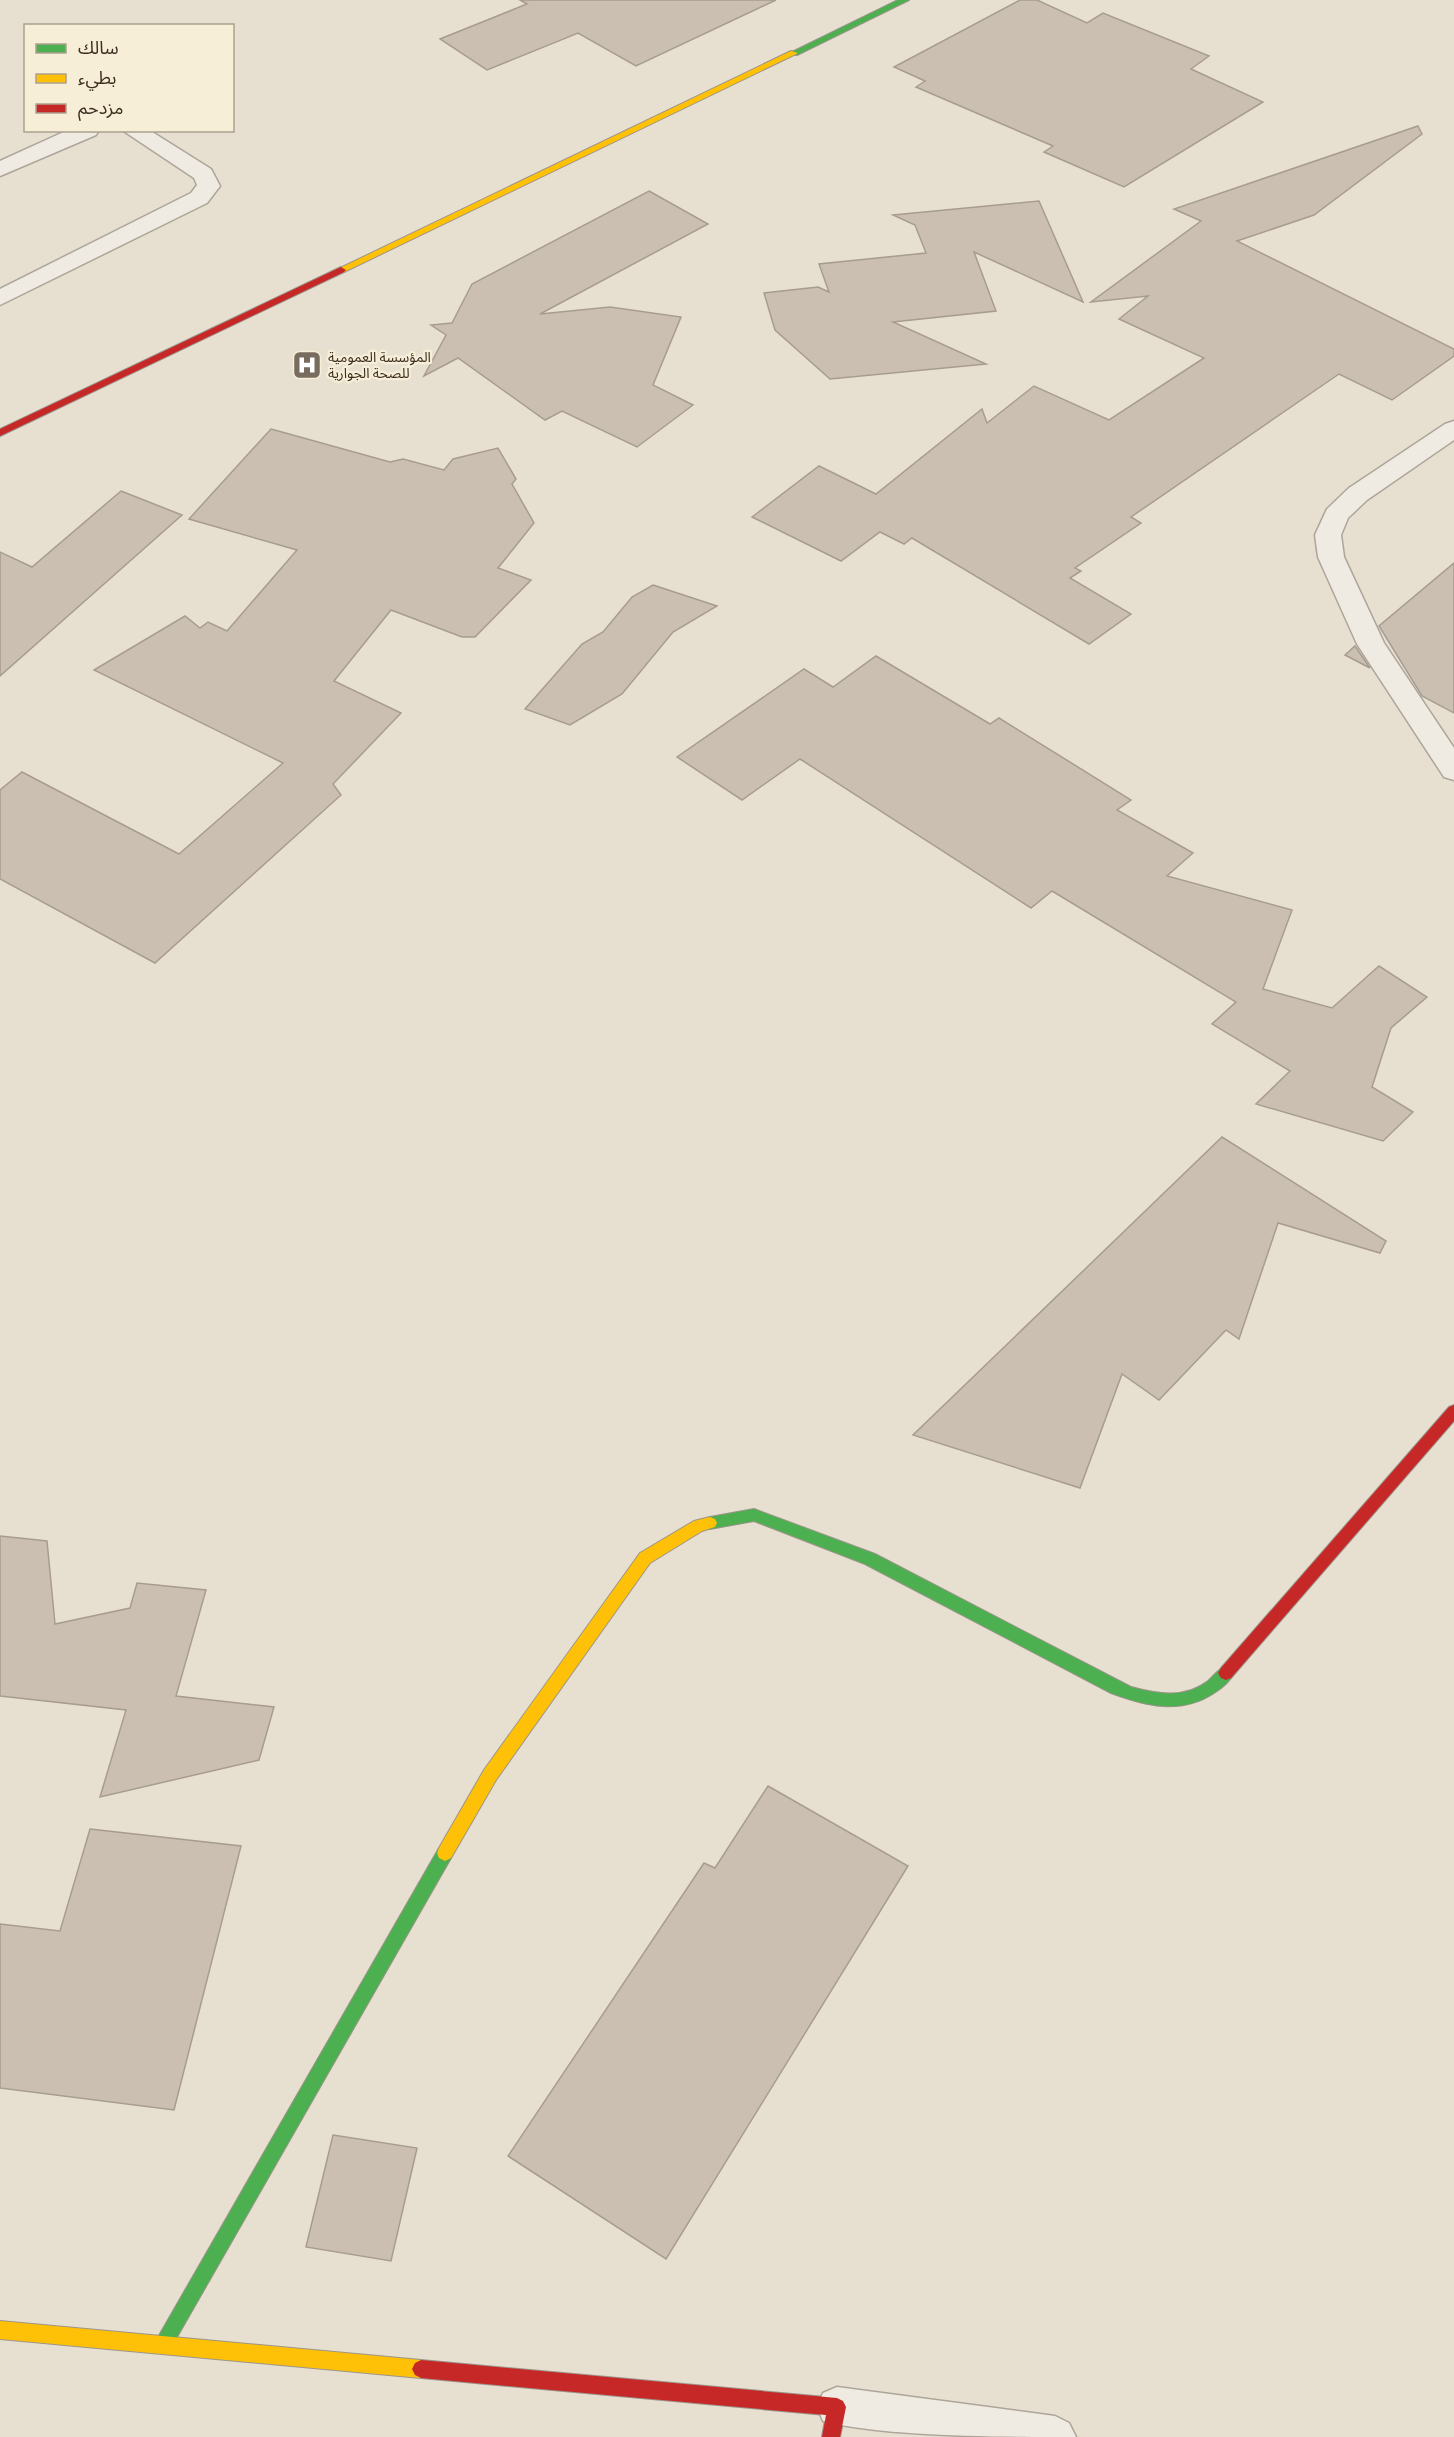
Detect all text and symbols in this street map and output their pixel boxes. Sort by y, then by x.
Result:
legend [24,24,234,132]
text: سالك [78,36,119,59]
text: بطيء [78,66,116,91]
text: مزدحم [78,96,123,121]
place label: المؤسسة العمومية للصحة الجوارية [328,348,431,382]
hospital icon: المؤسسة العمومية للصحة الجوارية [291,349,323,381]

